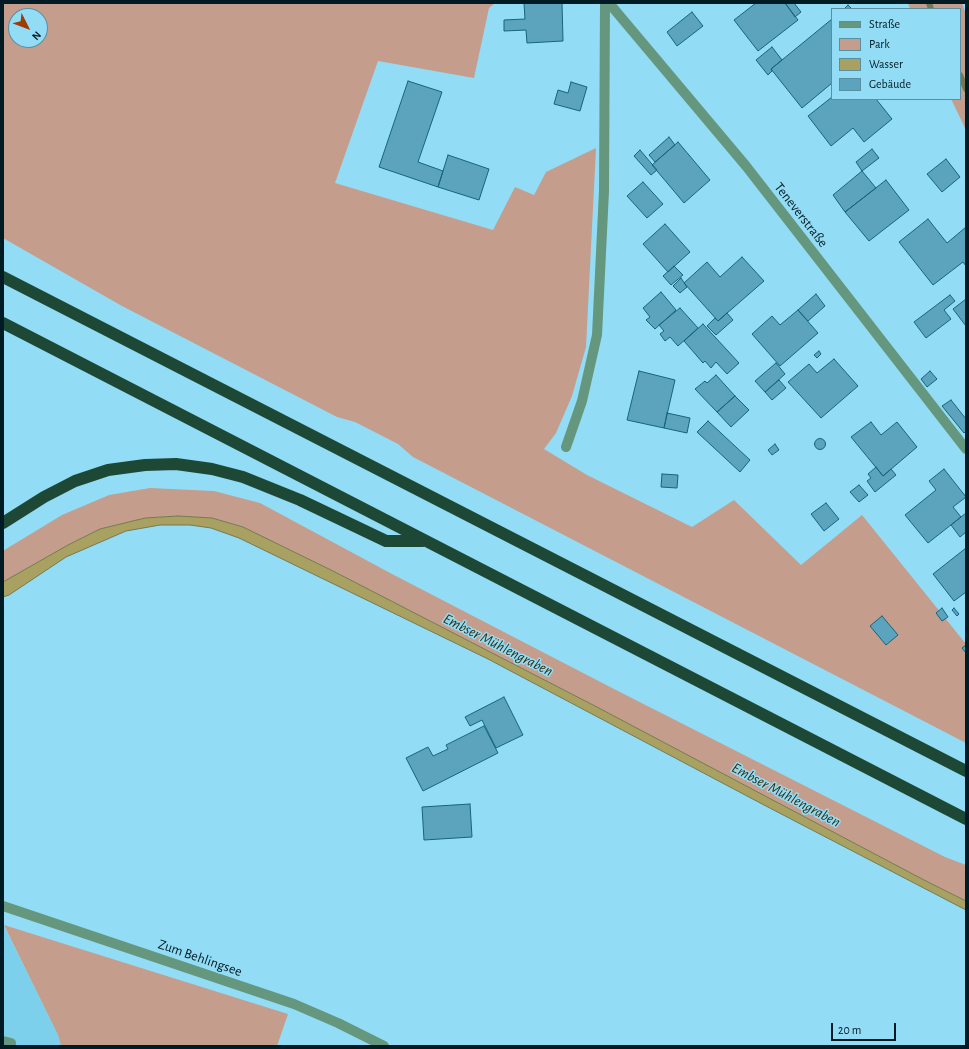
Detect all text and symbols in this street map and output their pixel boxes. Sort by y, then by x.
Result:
north arrow [8,8,48,48]
legend [831,8,961,100]
text: Straße [869,18,900,30]
text: N [30,29,43,42]
text: Park [869,38,890,50]
text: Wasser [869,58,903,70]
text: Gebäude [869,78,911,90]
street label: Teneverstraße [771,179,831,251]
water label: Embser Mühlengraben [440,610,556,680]
water label: Embser Mühlengraben [729,759,843,831]
street label: Zum Behlingsee [156,936,244,980]
scale bar [833,1015,898,1041]
text: 20 m [838,1024,861,1036]

